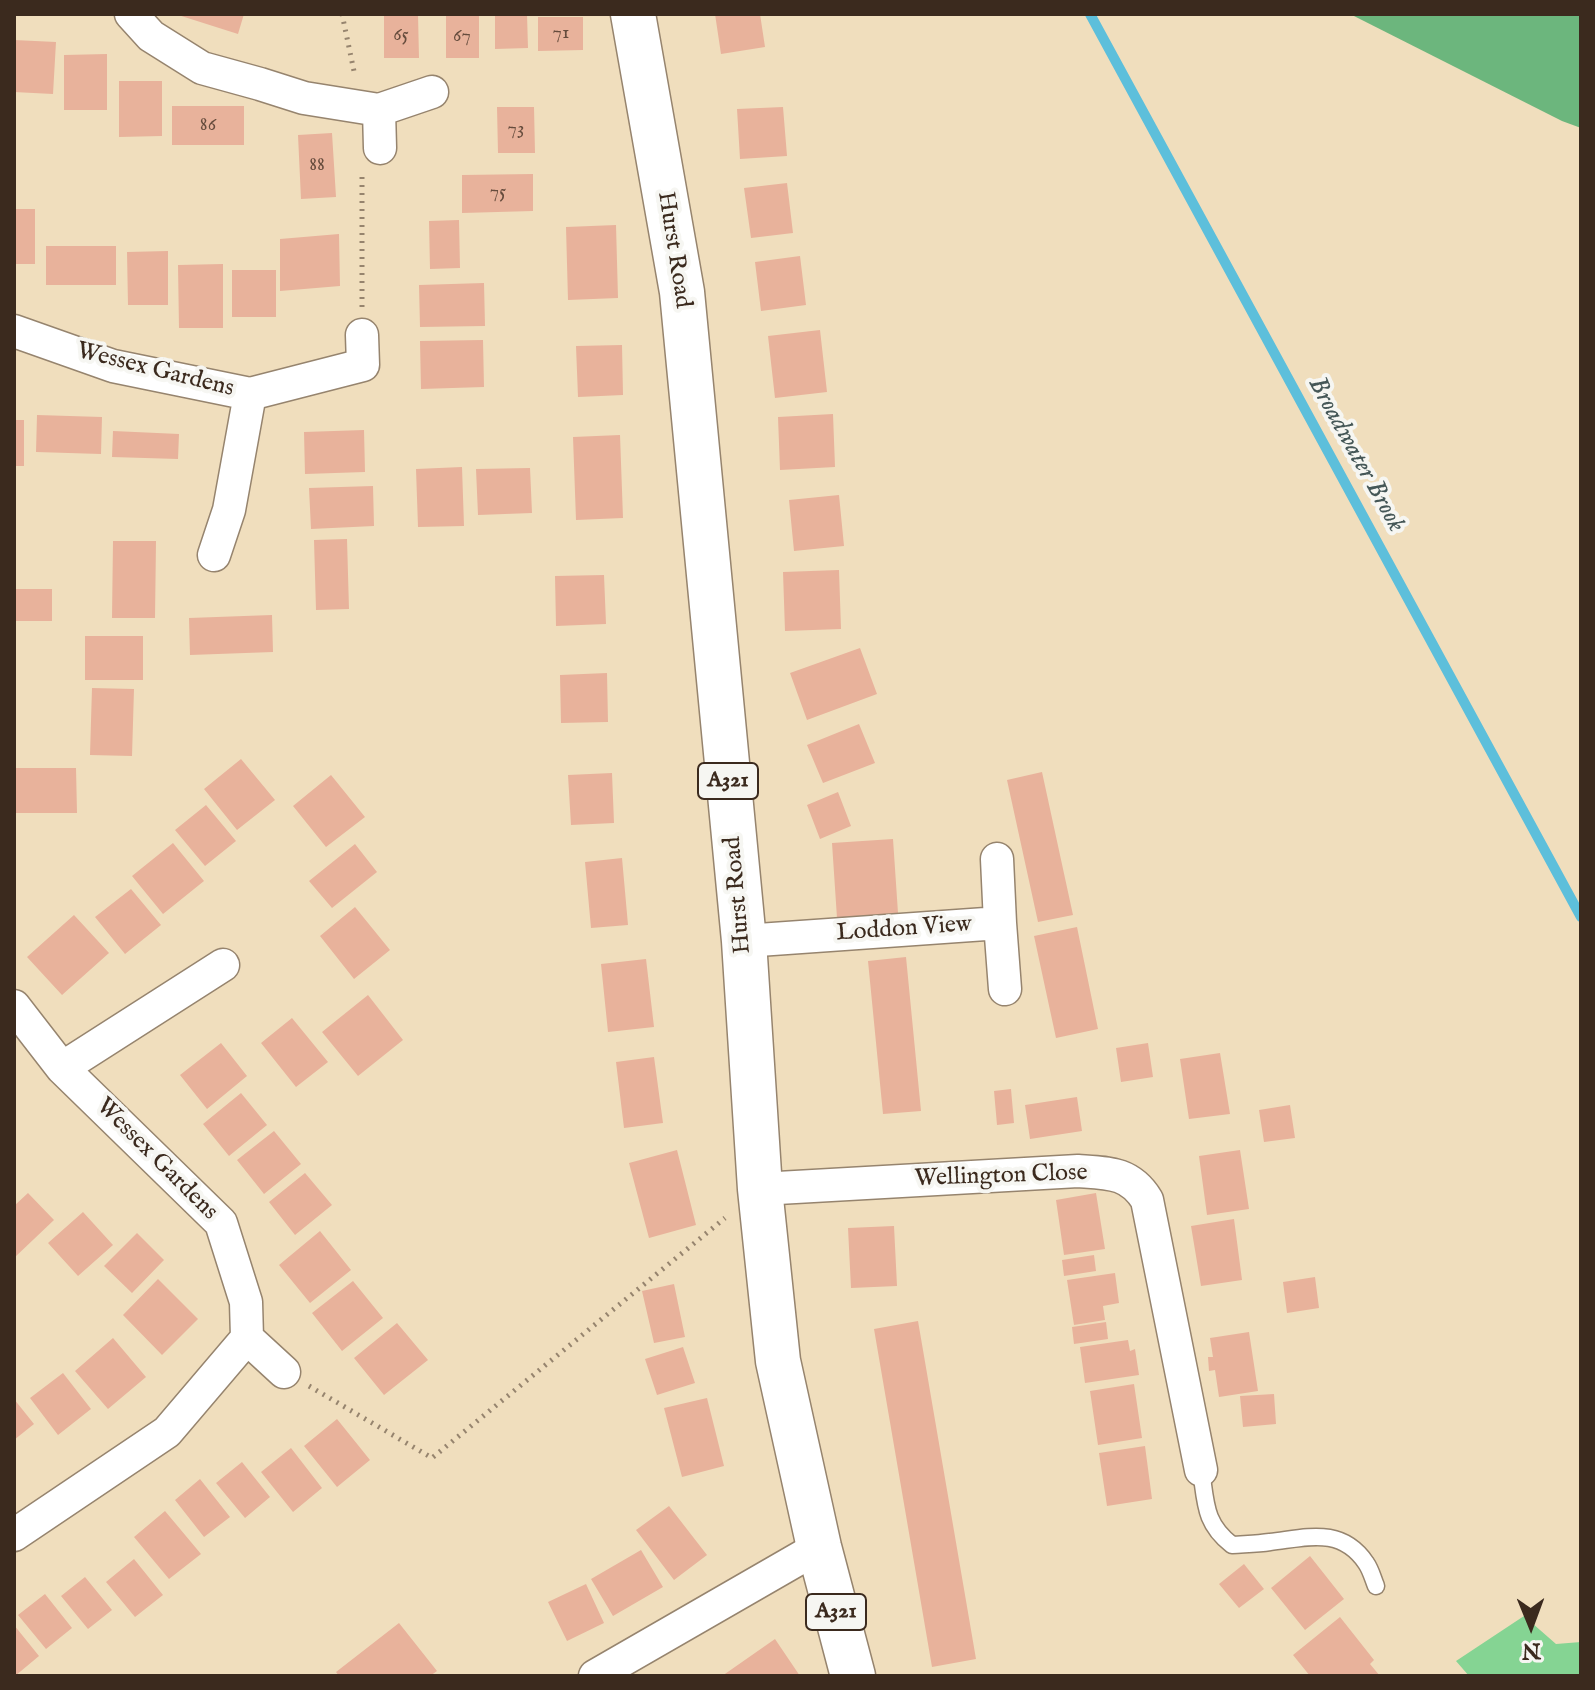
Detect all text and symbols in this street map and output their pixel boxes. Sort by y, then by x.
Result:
house number: 71 [553,22,569,46]
house number: 65 [393,24,409,48]
house number: 67 [453,25,471,49]
house number: 86 [200,114,216,138]
house number: 73 [508,118,524,142]
house number: 88 [309,154,325,178]
house number: 75 [490,181,506,205]
street label: Hurst Road [650,190,696,310]
street label: Wessex Gardens [74,338,236,404]
water label: Broadwater Brook [1300,372,1410,538]
road number: A321 [698,763,758,799]
street label: Hurst Road [720,835,758,955]
street label: Loddon View [835,911,973,949]
street label: Wessex Gardens [89,1093,223,1227]
street label: Wellington Close [914,1160,1088,1194]
north arrow [1491,1586,1571,1666]
road number: A321 [806,1594,866,1630]
text: N [1522,1636,1541,1664]

